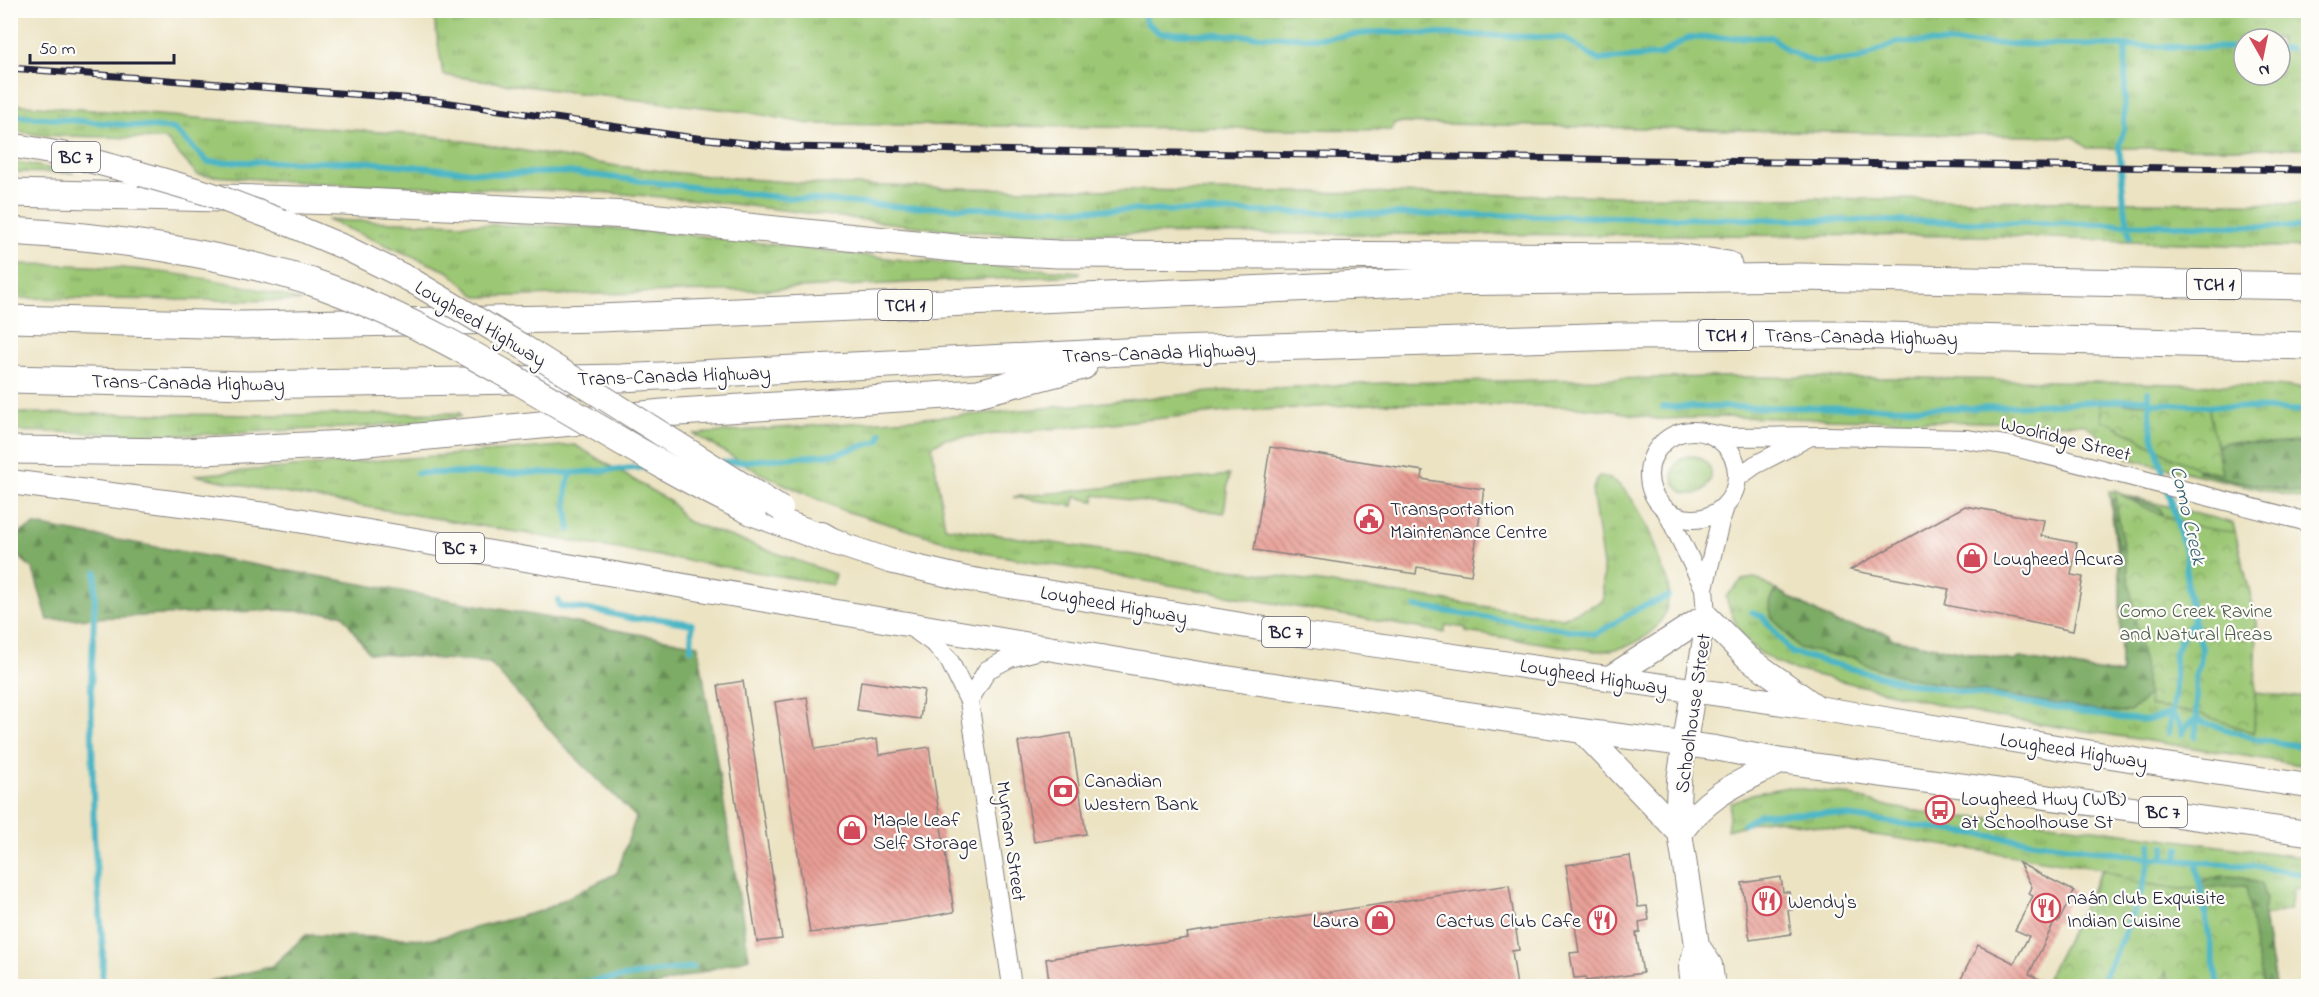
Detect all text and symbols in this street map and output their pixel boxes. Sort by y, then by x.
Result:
scale bar [30,27,174,65]
north arrow [2232,27,2292,87]
text: 50 m [39,37,76,63]
text: N [2257,57,2271,83]
road number: BC 7 [52,142,100,172]
road number: TCH 1 [2187,269,2241,299]
street label: Lougheed Highway [408,274,551,377]
road number: TCH 1 [878,290,932,320]
road number: TCH 1 [1699,320,1753,350]
street label: Trans-Canada Highway [1764,322,1958,356]
street label: Trans-Canada Highway [1062,337,1256,373]
street label: Trans-Canada Highway [577,360,771,396]
street label: Trans-Canada Highway [91,368,285,402]
street label: Woolridge Street [1997,410,2134,472]
water label: Como Creek [2161,463,2213,569]
place label: Transportation Maintenance Centre [1390,496,1547,548]
public building icon: Transportation Maintenance Centre [1353,503,1385,535]
road number: BC 7 [436,533,484,563]
shop icon: Lougheed Acura [1956,542,1988,574]
place label: Lougheed Acura [1993,546,2124,576]
street label: Lougheed Highway [1038,579,1189,635]
park label: Como Creek Ravine and Natural Areas [2119,598,2273,650]
road number: BC 7 [1262,617,1310,647]
street label: Schoolhouse Street [1669,632,1720,795]
street label: Lougheed Highway [1518,652,1669,705]
street label: Lougheed Highway [1998,726,2149,779]
place label: Canadian Western Bank [1084,768,1198,820]
bank icon: Canadian Western Bank [1047,775,1079,807]
street label: Myrnam Street [987,779,1032,904]
place label: Lougheed Hwy (WB) at Schoolhouse St [1961,786,2126,838]
bus stop icon: Lougheed Hwy (WB) at Schoolhouse St [1924,794,1956,826]
road number: BC 7 [2139,797,2187,827]
place label: Maple Leaf Self Storage [873,807,977,860]
shop icon: Maple Leaf Self Storage [836,814,868,846]
restaurant icon: Wendy's [1751,885,1783,917]
place label: naán club Exquisite Indian Cuisine [2067,885,2225,937]
place label: Wendy's [1788,889,1857,918]
restaurant icon: naán club Exquisite Indian Cuisine [2030,892,2062,924]
shop icon: Laura [1364,904,1396,936]
restaurant icon: Cactus Club Cafe [1586,904,1618,936]
place label: Laura [1312,908,1359,937]
place label: Cactus Club Cafe [1436,908,1581,937]

